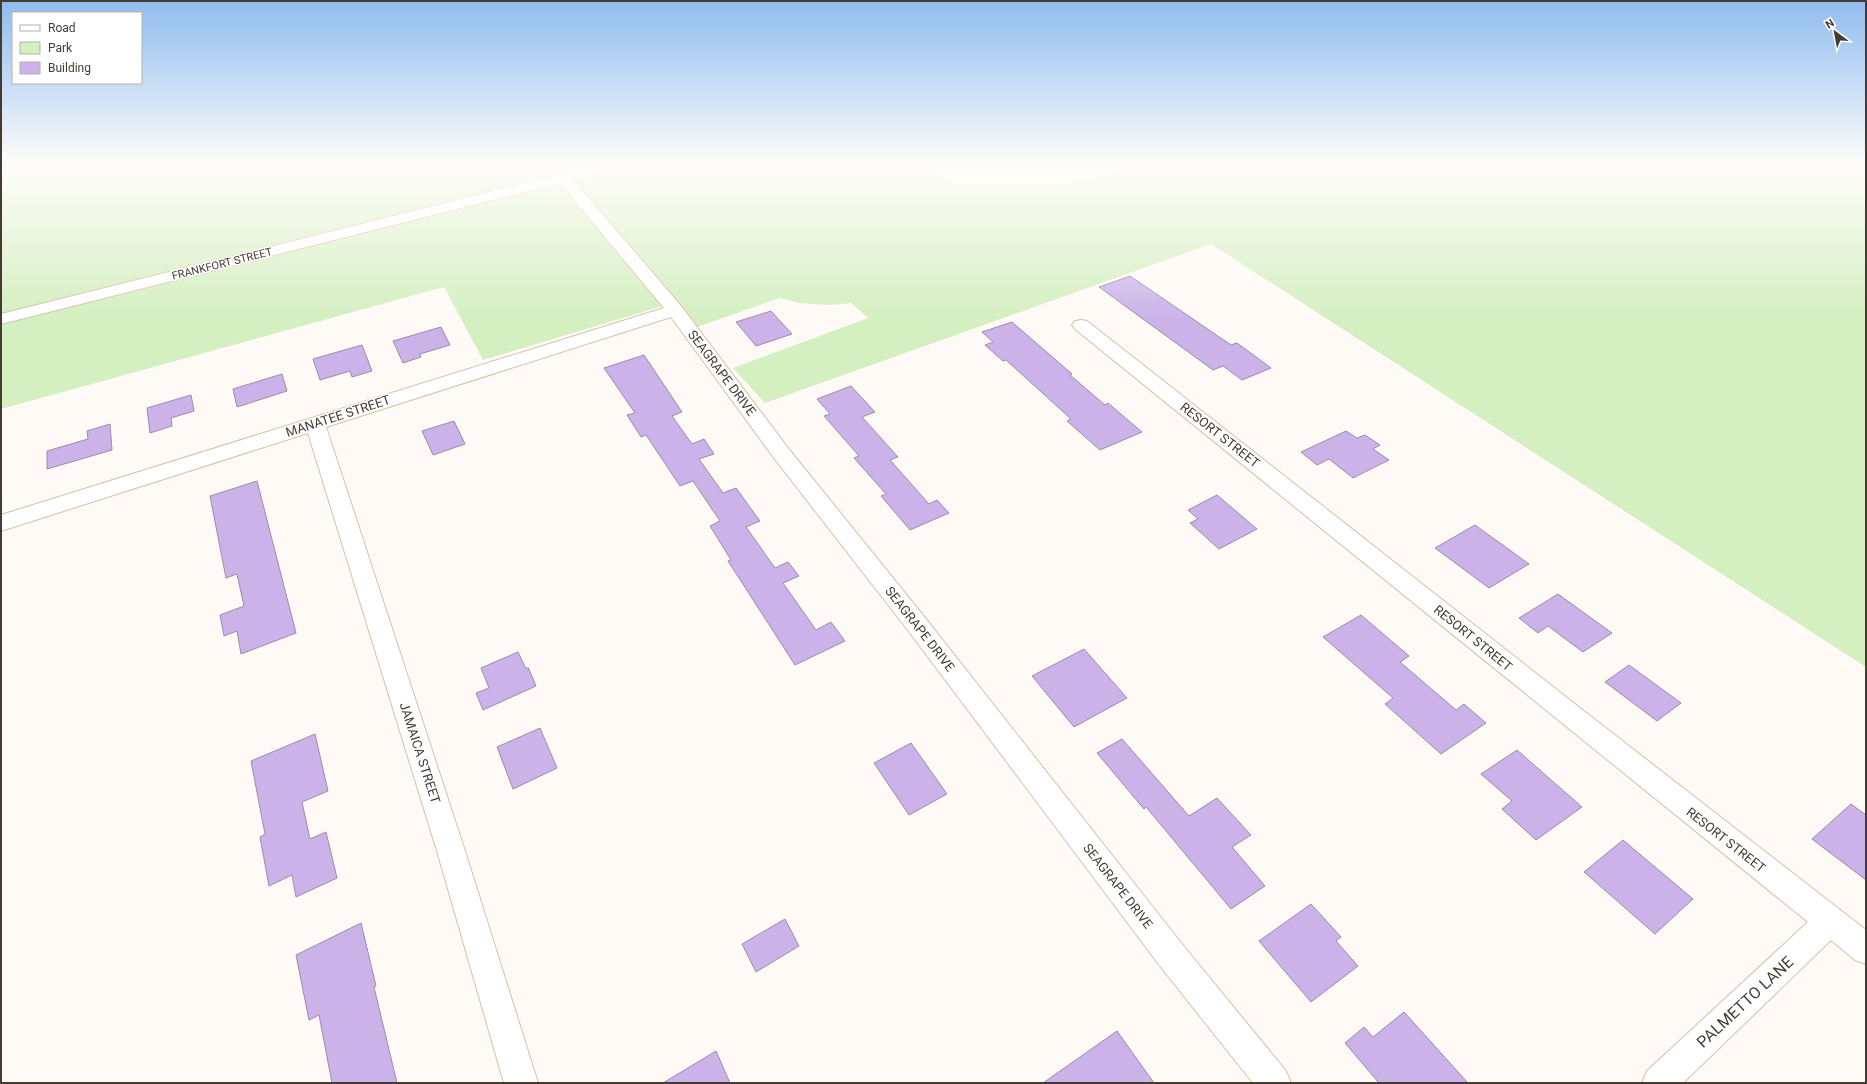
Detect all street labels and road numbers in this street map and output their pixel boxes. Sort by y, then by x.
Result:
street label: FRANKFORT STREET [171,245,274,283]
street label: SEAGRAPE DRIVE [685,327,759,419]
street label: MANATEE STREET [284,392,392,440]
street label: RESORT STREET [1177,399,1263,471]
street label: SEAGRAPE DRIVE [882,584,958,674]
street label: RESORT STREET [1431,602,1515,674]
street label: JAMAICA STREET [397,701,443,806]
street label: RESORT STREET [1683,804,1769,876]
street label: SEAGRAPE DRIVE [1080,841,1156,931]
street label: PALMETTO LANE [1693,952,1797,1052]

